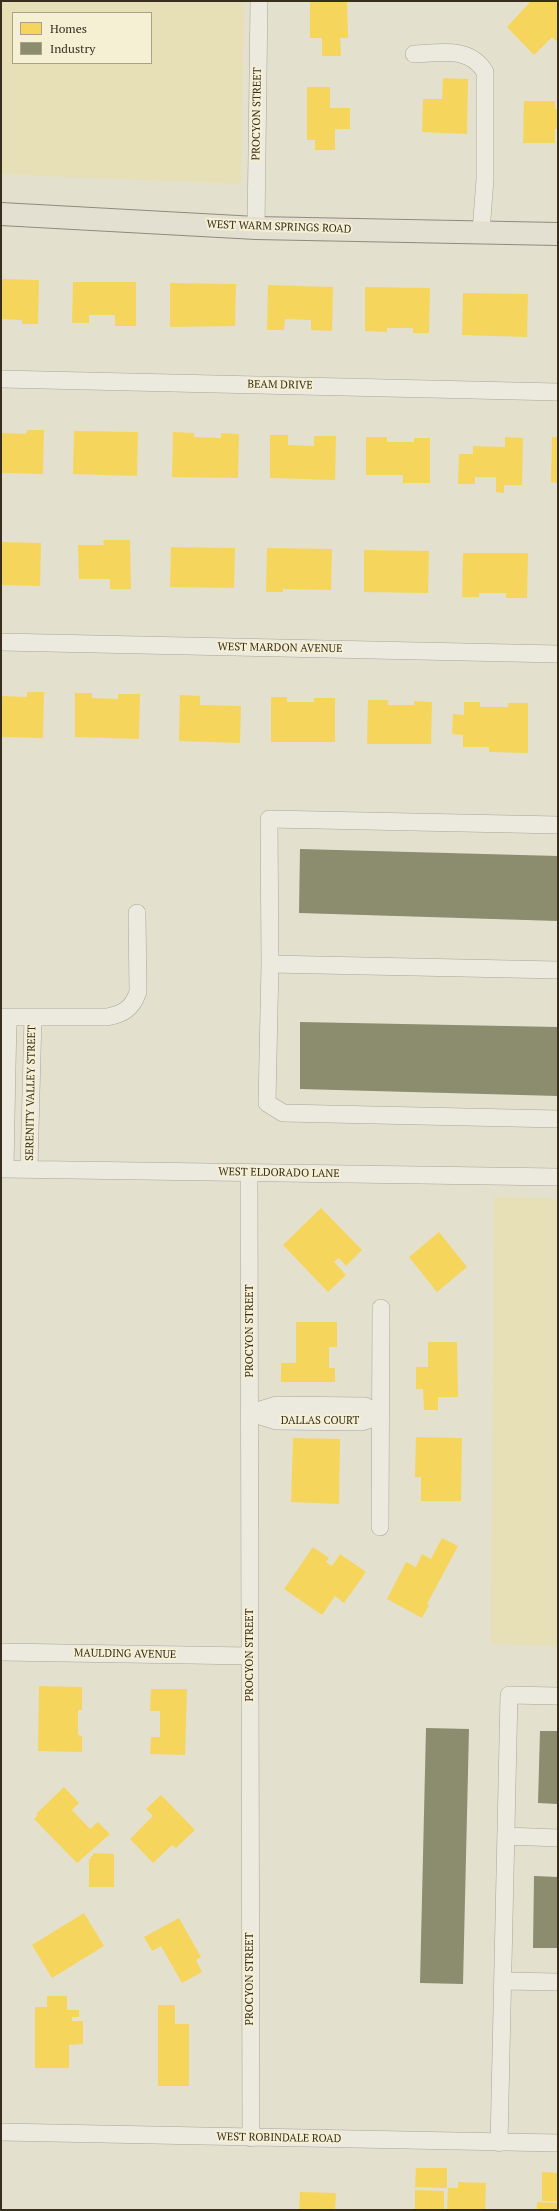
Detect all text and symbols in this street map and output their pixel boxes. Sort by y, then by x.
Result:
legend [12,12,152,64]
text: Homes [50,21,87,36]
text: Industry [50,41,95,56]
street label: PROCYON STREET [250,67,264,161]
street label: WEST WARM SPRINGS ROAD [206,218,352,236]
street label: BEAM DRIVE [247,378,313,392]
street label: WEST MARDON AVENUE [217,640,343,656]
street label: SERENITY VALLEY STREET [23,1025,39,1161]
street label: WEST ELDORADO LANE [218,1165,340,1181]
street label: PROCYON STREET [243,1284,257,1378]
street label: DALLAS COURT [281,1414,359,1428]
street label: PROCYON STREET [243,1608,257,1702]
street label: MAULDING AVENUE [74,1647,176,1661]
street label: PROCYON STREET [243,1932,257,2026]
street label: WEST ROBINDALE ROAD [216,2130,342,2146]

